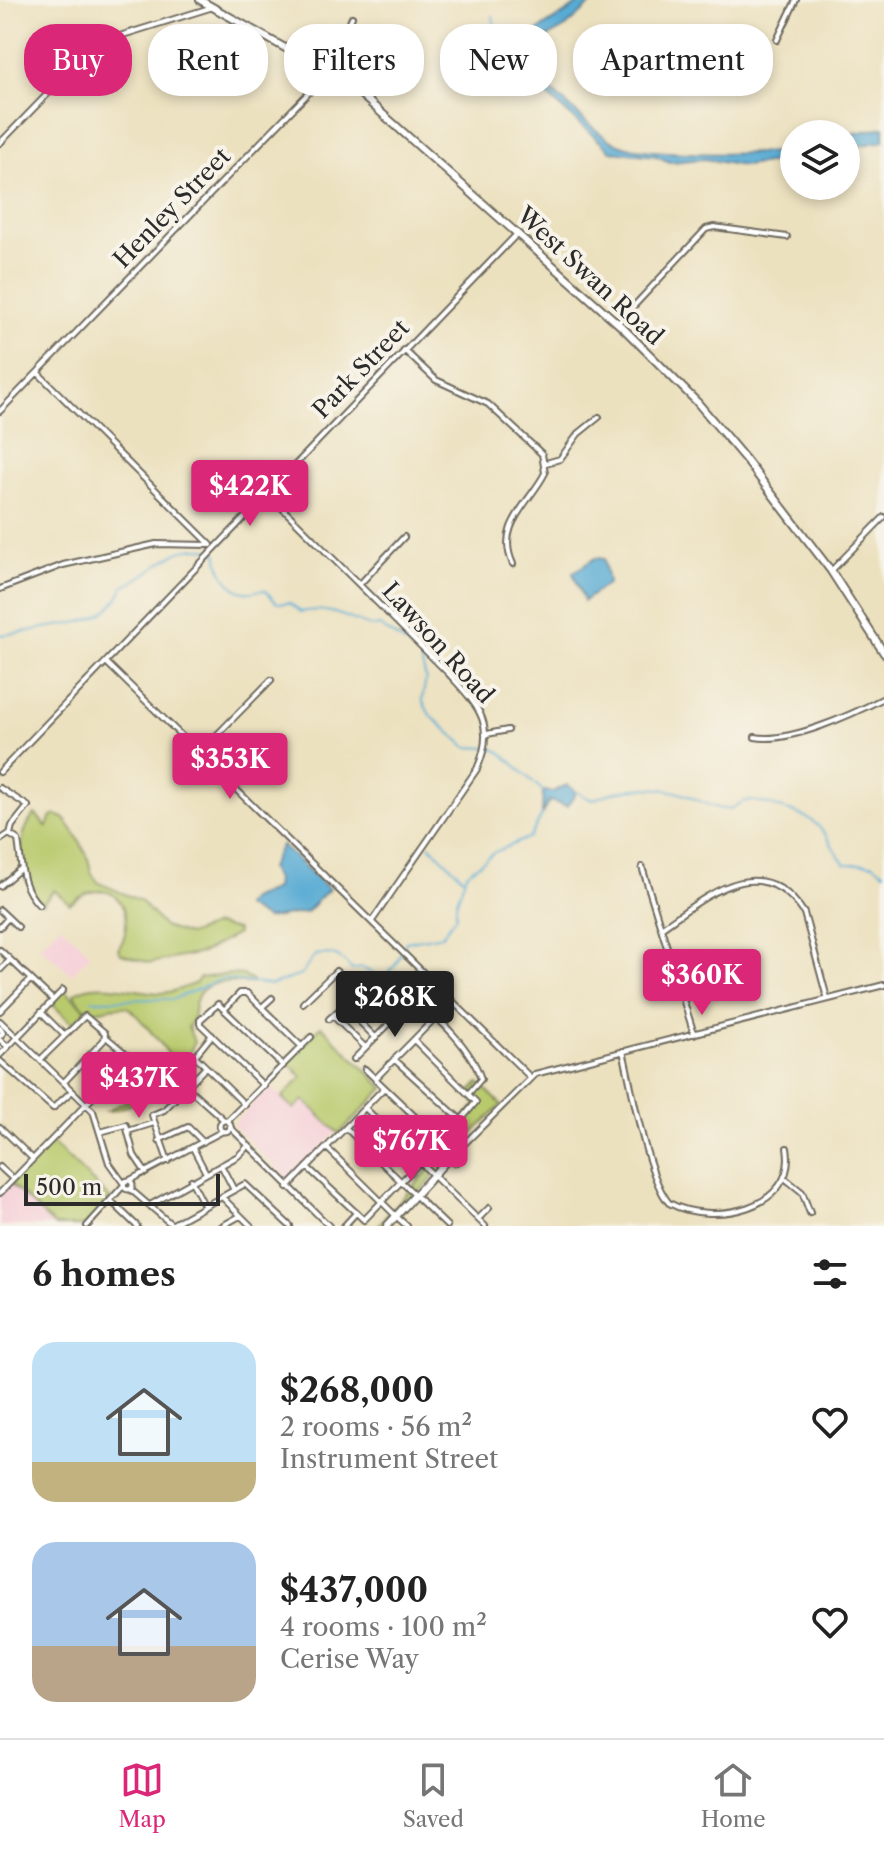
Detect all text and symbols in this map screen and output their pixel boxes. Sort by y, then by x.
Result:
chip: Buy [24,24,132,96]
chip: Rent [148,24,268,96]
chip: Filters [284,24,424,96]
chip: New [440,24,557,96]
chip: Apartment [573,24,773,96]
map controls [780,120,860,200]
button: layers [780,120,860,200]
street label: Henley Street [107,141,236,274]
street label: West Swan Road [510,200,670,351]
street label: Park Street [306,313,415,424]
pin: $422K [194,460,306,528]
text: $422K [209,470,291,502]
street label: Lawson Road [376,576,501,710]
pin: $353K [174,733,286,801]
text: $353K [190,743,270,775]
pin: $360K [646,949,758,1017]
text: $360K [661,959,743,991]
pin: $268K [339,971,451,1039]
text: $268K [354,981,436,1013]
pin: $437K [83,1052,195,1120]
text: $437K [100,1062,178,1094]
pin: $767K [355,1115,467,1183]
text: $767K [372,1125,450,1157]
scale bar [24,1170,220,1206]
text: 500 m [36,1174,102,1201]
icon: filters [808,1252,852,1296]
text: 6 homes [32,1253,176,1295]
text: $268,000 [280,1369,434,1411]
icon: home [96,1374,192,1470]
icon: heart [808,1400,852,1444]
text: 2 rooms · 56 m² [280,1411,472,1443]
text: Instrument Street [280,1443,498,1475]
text: $437,000 [280,1569,428,1611]
icon: home [96,1574,192,1670]
icon: heart [808,1600,852,1644]
text: 4 rooms · 100 m² [280,1611,487,1643]
text: Cerise Way [280,1643,419,1675]
tab: Map [119,1758,166,1833]
tab: Saved [403,1758,464,1833]
tab: Home [701,1758,765,1833]

